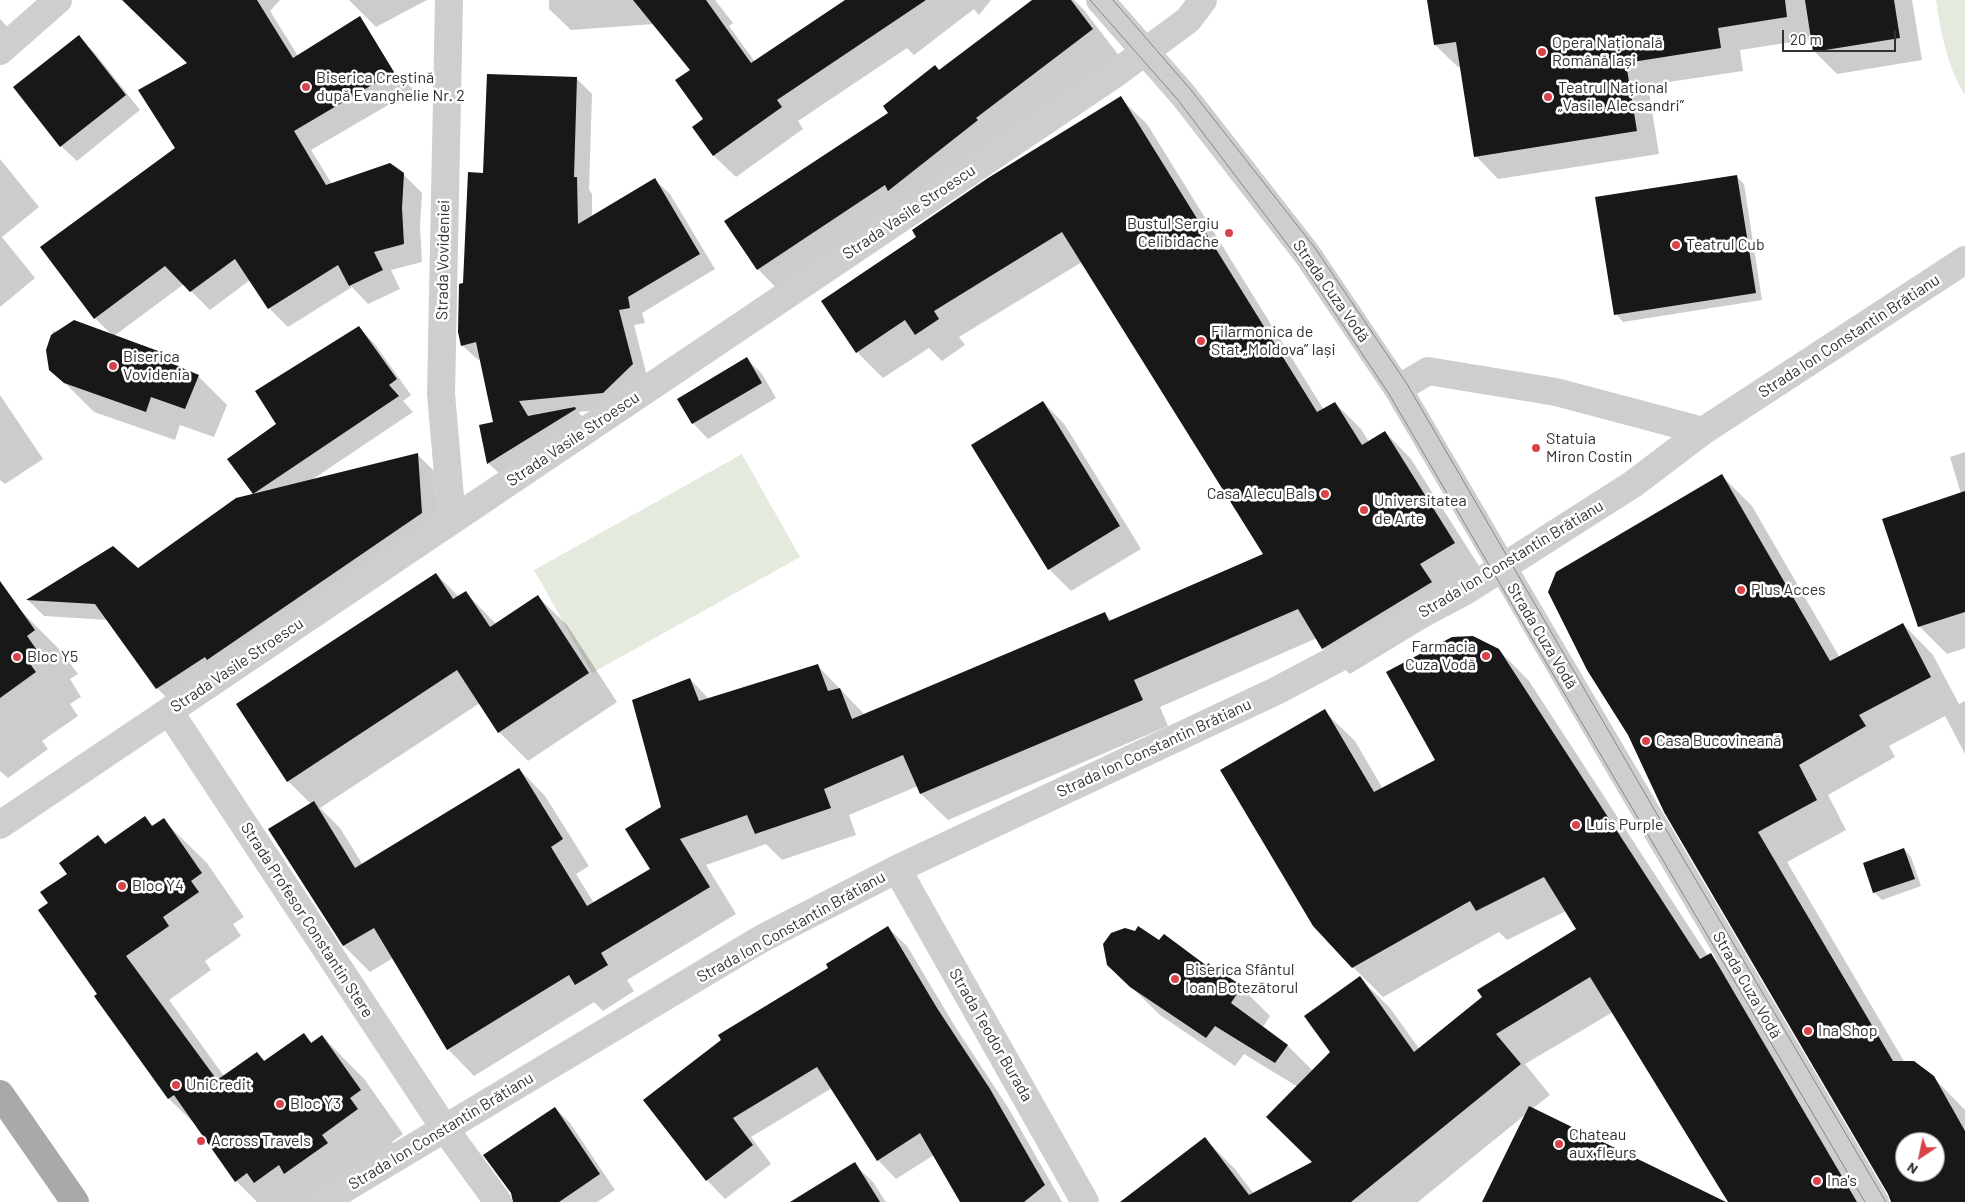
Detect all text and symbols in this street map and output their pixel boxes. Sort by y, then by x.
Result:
scale bar [1785,20,1899,52]
text: 20 m [1790,30,1822,48]
place label: Opera Națională Română Iași [1552,33,1663,71]
marker: Opera Națională Română Iași [1536,46,1548,58]
place label: Biserica Creștină după Evanghelie Nr. 2 [316,68,465,106]
place label: Teatrul Național „Vasile Alecsandri” [1558,78,1684,116]
marker: Biserica Creștină după Evanghelie Nr. 2 [300,81,312,93]
marker: Teatrul Național „Vasile Alecsandri” [1542,91,1554,103]
street label: Strada Vasile Stroescu [839,160,979,264]
street label: Strada Vovideniei [432,200,454,320]
place label: Bustul Sergiu Celibidache [1127,214,1219,252]
marker: Bustul Sergiu Celibidache [1223,227,1235,239]
place label: Teatrul Cub [1686,235,1765,255]
street label: Strada Cuza Vodă [1289,236,1373,346]
marker: Teatrul Cub [1670,239,1682,251]
street label: Strada Ion Constantin Brătianu [1755,270,1943,402]
place label: Filarmonica de Stat „Moldova” Iași [1211,322,1336,360]
marker: Filarmonica de Stat „Moldova” Iași [1195,335,1207,347]
place label: Biserica Vovidenia [123,347,190,385]
marker: Biserica Vovidenia [107,360,119,372]
street label: Strada Vasile Stroescu [503,387,643,491]
place label: Statuia Miron Costin [1546,429,1632,467]
marker: Statuia Miron Costin [1530,442,1542,454]
place label: Casa Alecu Bals [1207,484,1315,504]
marker: Casa Alecu Bals [1319,488,1331,500]
place label: Universitatea de Arte [1374,491,1467,529]
street label: Strada Ion Constantin Brătianu [1415,496,1607,622]
marker: Universitatea de Arte [1358,504,1370,516]
street label: Strada Cuza Vodă [1503,580,1581,692]
place label: Plus Acces [1751,580,1826,600]
marker: Plus Acces [1735,584,1747,596]
street label: Strada Vasile Stroescu [167,613,307,717]
place label: Farmacia Cuza Vodă [1405,637,1476,675]
place label: Bloc Y5 [27,647,78,667]
marker: Farmacia Cuza Vodă [1480,650,1492,662]
marker: Bloc Y5 [11,651,23,663]
street label: Strada Ion Constantin Brătianu [1054,694,1254,802]
place label: Casa Bucovineană [1656,731,1782,751]
marker: Casa Bucovineană [1640,735,1652,747]
place label: Luis Purple [1586,815,1664,835]
street label: Strada Profesor Constantin Stere [237,819,377,1021]
marker: Luis Purple [1570,819,1582,831]
street label: Strada Ion Constantin Brătianu [694,867,888,987]
place label: Bloc Y4 [132,876,184,896]
marker: Bloc Y4 [116,880,128,892]
street label: Strada Cuza Vodă [1709,928,1785,1042]
place label: Biserica Sfântul Ioan Botezătorul [1185,960,1298,998]
street label: Strada Teodor Burada [945,965,1037,1105]
marker: Biserica Sfântul Ioan Botezătorul [1169,973,1181,985]
place label: Ina Shop [1818,1021,1878,1041]
marker: Ina Shop [1802,1025,1814,1037]
street label: Strada Ion Constantin Brătianu [345,1068,537,1194]
place label: UniCredit [186,1075,252,1095]
marker: UniCredit [170,1079,182,1091]
place label: Bloc Y3 [290,1094,341,1114]
marker: Bloc Y3 [274,1098,286,1110]
place label: Chateau aux fleurs [1569,1125,1637,1163]
place label: Across Travels [211,1131,311,1151]
north arrow [1895,1132,1945,1182]
marker: Across Travels [195,1135,207,1147]
marker: Chateau aux fleurs [1553,1138,1565,1150]
text: N [1903,1159,1921,1179]
place label: Ina's [1827,1171,1857,1191]
marker: Ina's [1811,1175,1823,1187]

